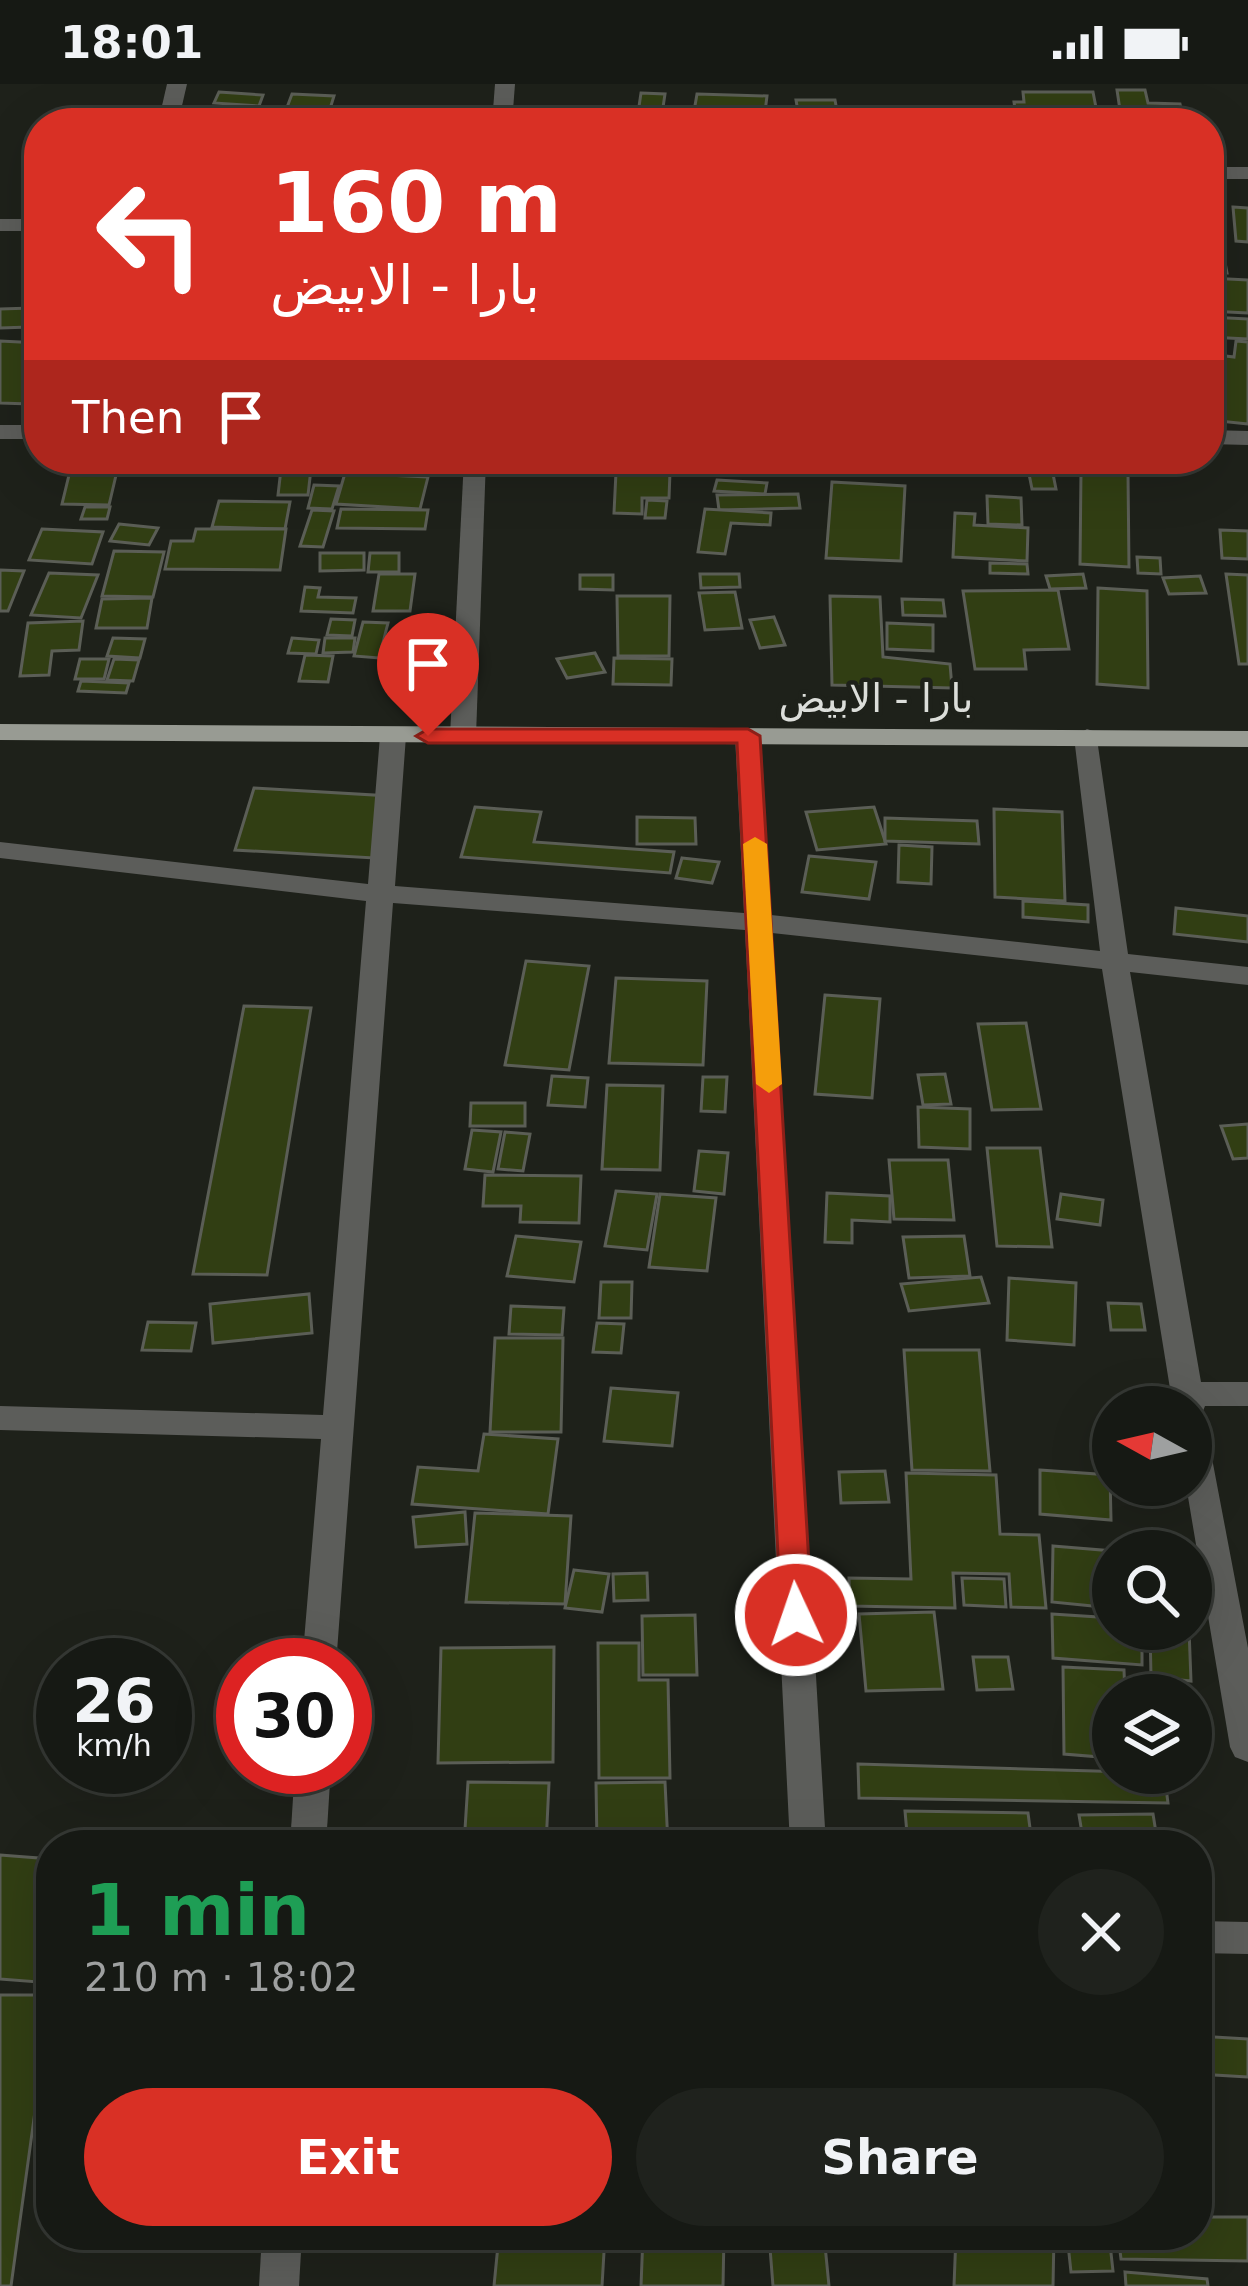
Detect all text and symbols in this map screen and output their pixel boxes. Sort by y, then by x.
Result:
text: 18:01 [60,16,203,69]
text: 160 m [270,154,562,252]
icon: left [72,156,228,312]
text: بارا - الابيض [270,254,540,317]
icon: arrive [208,384,274,450]
text: Then [72,391,184,444]
pin [377,613,479,736]
icon: arrive [395,631,461,697]
street label: بارا - الابيض [779,676,973,722]
north arrow [1092,1386,1212,1506]
map controls [1092,1386,1212,1794]
button: search [1092,1530,1212,1650]
position arrow [733,1552,859,1678]
speed limit sign: 30 [216,1638,372,1794]
text: 26 [72,1666,156,1736]
button: layers [1092,1674,1212,1794]
text: km/h [76,1728,152,1763]
text: 1 min [84,1868,310,1952]
button: close [1038,1869,1164,1995]
text: 210 m · 18:02 [84,1955,358,2000]
button: Exit [84,2088,612,2226]
button: Share [636,2088,1164,2226]

